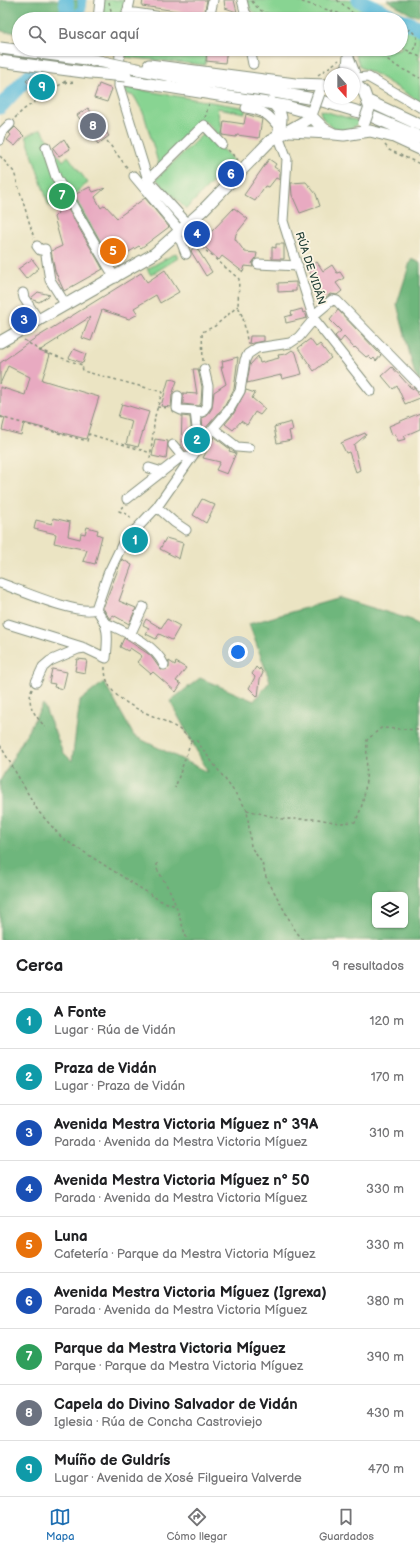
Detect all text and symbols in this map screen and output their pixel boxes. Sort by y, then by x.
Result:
search box [12,12,408,56]
icon: search [26,23,48,45]
text: Buscar aquí [58,25,139,44]
north arrow [324,68,360,104]
pin: 9 [29,72,55,102]
pin: 8 [80,111,106,141]
pin: 6 [218,159,244,189]
pin: 7 [49,181,75,211]
pin: 4 [184,219,210,249]
street label: RÚA DE VIDÁN [293,230,329,306]
pin: 5 [100,236,126,266]
pin: 3 [11,305,37,335]
pin: 2 [184,425,210,455]
pin: 1 [122,525,148,555]
your location [228,642,248,662]
map controls [372,892,408,928]
button: layers [372,892,408,928]
text: Cerca [16,956,63,976]
text: 9 resultados [332,958,404,974]
text: A Fonte [54,1003,106,1022]
text: 1 [26,1013,32,1029]
text: 120 m [369,1013,404,1029]
text: Lugar · Rúa de Vidán [54,1022,176,1038]
text: Praza de Vidán [54,1059,157,1078]
text: 2 [25,1069,33,1085]
text: 170 m [371,1069,404,1085]
text: Lugar · Praza de Vidán [54,1078,185,1094]
text: Avenida Mestra Victoria Míguez nº 39A [54,1115,318,1134]
text: 3 [25,1125,33,1141]
text: 310 m [369,1125,404,1141]
text: Parada · Avenida da Mestra Victoria Míguez [54,1134,307,1150]
text: Avenida Mestra Victoria Míguez nº 50 [54,1171,310,1190]
text: 4 [25,1181,33,1197]
text: 330 m [366,1181,404,1197]
text: Parada · Avenida da Mestra Victoria Míguez [54,1190,307,1206]
text: Luna [54,1227,88,1246]
text: 5 [25,1237,33,1253]
text: 330 m [366,1237,404,1253]
text: Cafetería · Parque da Mestra Victoria Míguez [54,1246,315,1262]
text: Avenida Mestra Victoria Míguez (Igrexa) [54,1283,327,1302]
text: 6 [25,1293,33,1309]
text: 380 m [367,1293,404,1309]
text: Parada · Avenida da Mestra Victoria Míguez [54,1302,307,1318]
text: Parque da Mestra Victoria Míguez [54,1339,286,1358]
text: 7 [25,1349,33,1365]
text: 390 m [367,1349,404,1365]
text: Parque · Parque da Mestra Victoria Míguez [54,1358,303,1374]
text: Capela do Divino Salvador de Vidán [54,1395,298,1414]
text: 8 [25,1405,33,1421]
text: 430 m [366,1405,404,1421]
text: Iglesia · Rúa de Concha Castroviejo [54,1414,262,1430]
text: Muíño de Guldrís [54,1451,171,1470]
text: 9 [25,1461,33,1477]
text: 470 m [368,1461,404,1477]
text: Lugar · Avenida de Xosé Filgueira Valverde [54,1470,302,1486]
tab: Mapa [46,1506,74,1543]
tab: Cómo llegar [167,1506,227,1543]
tab: Guardados [319,1506,374,1543]

